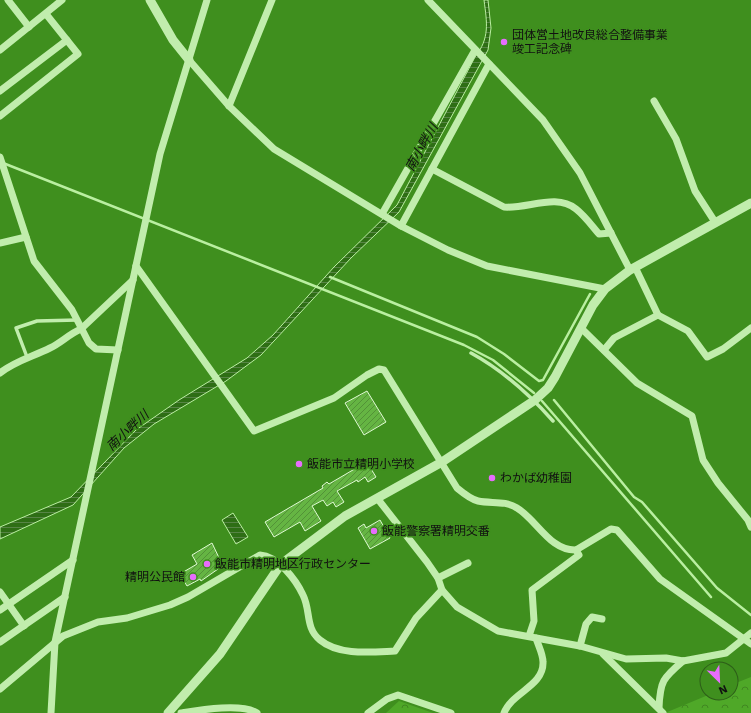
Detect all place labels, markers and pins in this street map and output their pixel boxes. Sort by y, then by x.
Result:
place label: 団体営土地改良総合整備事業 竣工記念碑 [512,28,668,56]
marker: 団体営土地改良総合整備事業 竣工記念碑 [499,37,509,47]
place label: 飯能市立精明小学校 [307,457,415,471]
marker: 飯能市立精明小学校 [294,459,304,469]
place label: わかば幼稚園 [500,471,572,485]
marker: わかば幼稚園 [487,473,497,483]
place label: 飯能警察署精明交番 [382,524,490,538]
marker: 飯能警察署精明交番 [369,526,379,536]
place label: 飯能市精明地区行政センター [215,557,371,571]
marker: 飯能市精明地区行政センター [202,559,212,569]
place label: 精明公民館 [125,570,185,584]
marker: 精明公民館 [188,572,198,582]

